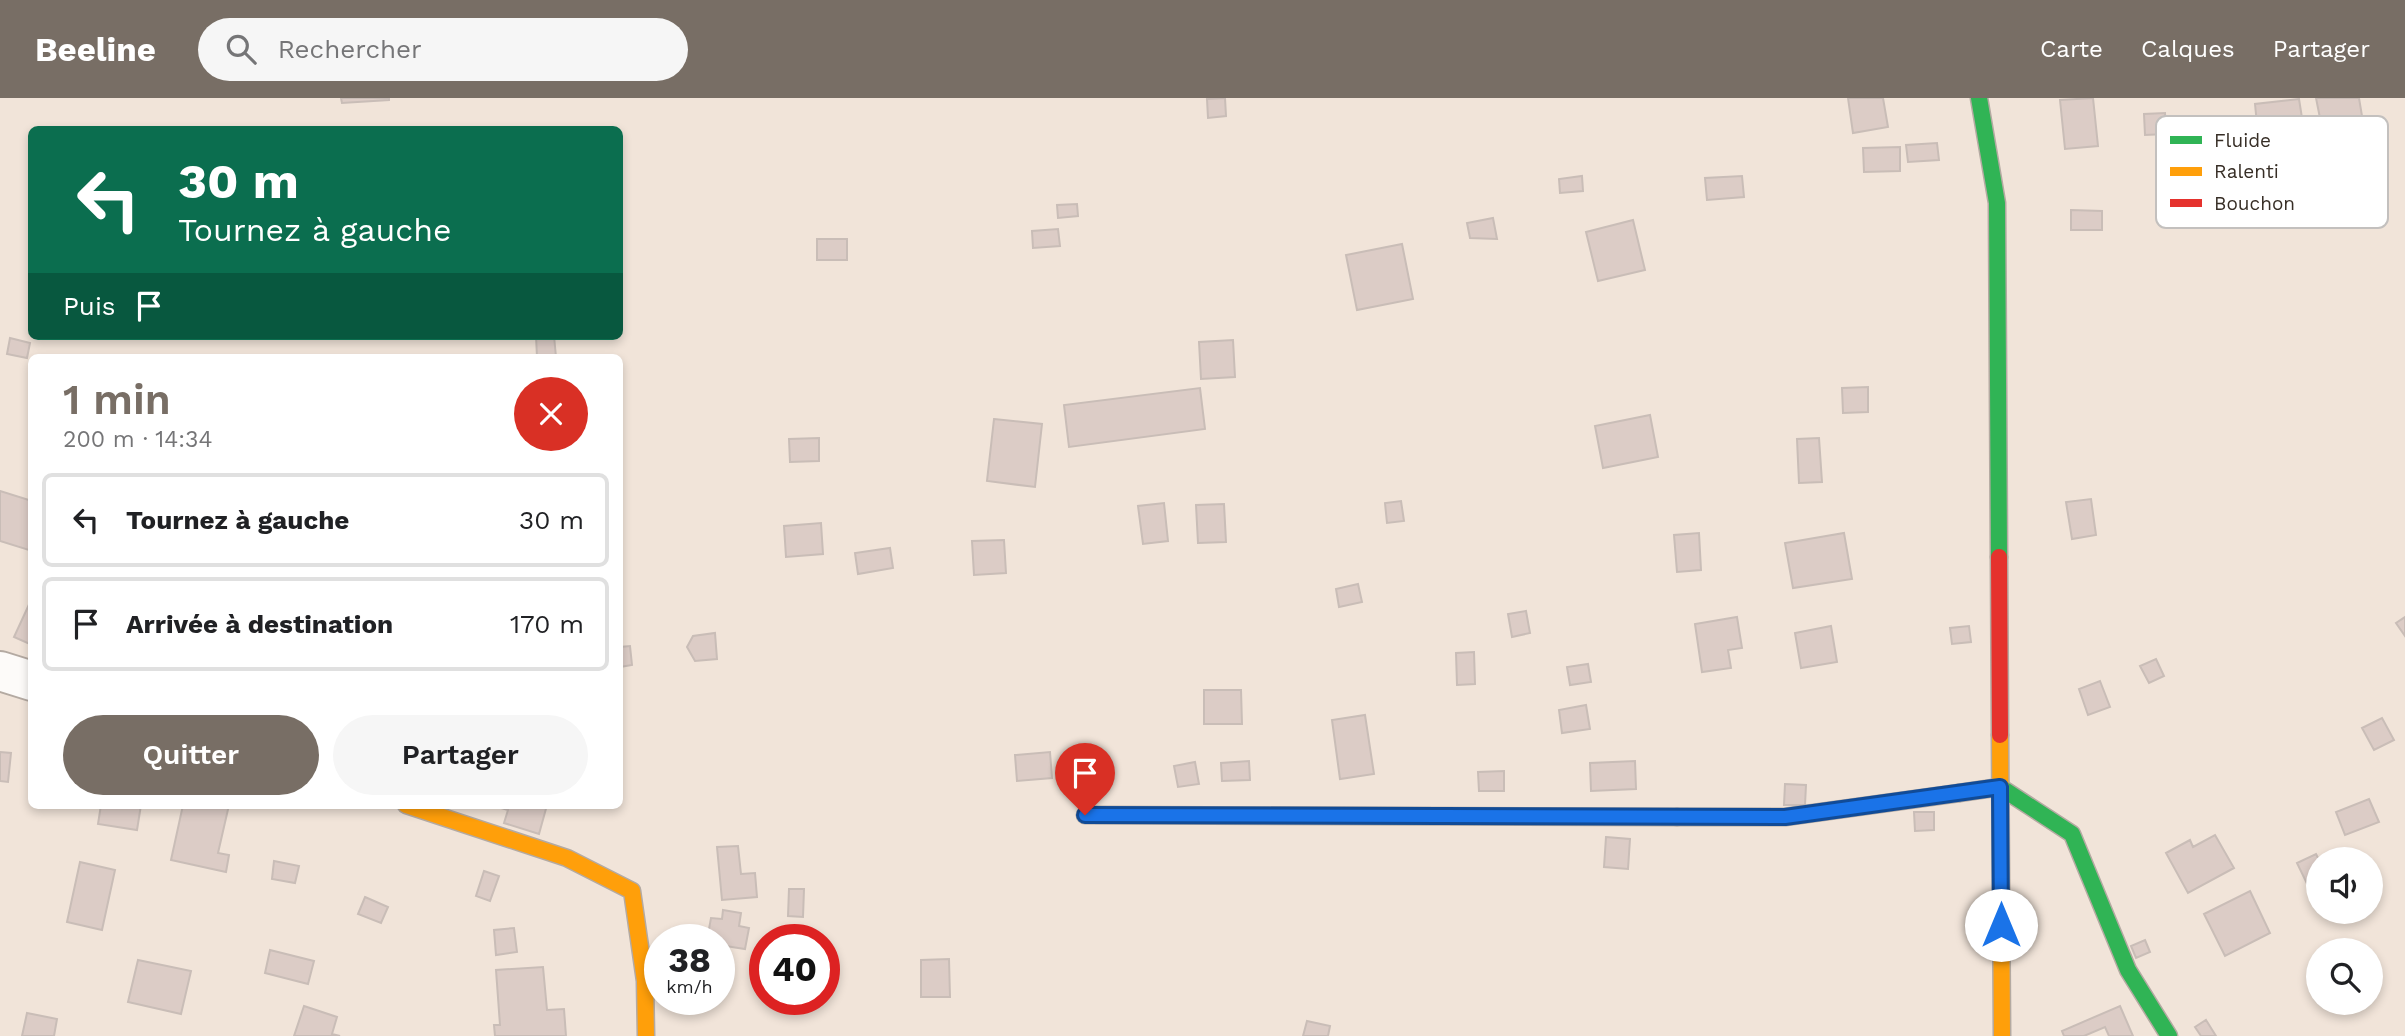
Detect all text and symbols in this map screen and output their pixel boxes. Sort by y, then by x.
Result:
search box [198,18,688,81]
text: Beeline [35,30,156,69]
icon: search [222,30,260,68]
text: Rechercher [278,34,422,64]
text: Carte [2040,35,2103,63]
text: Calques [2141,35,2235,63]
text: Partager [2273,35,2370,63]
legend [2156,116,2388,228]
text: Fluide [2214,129,2271,152]
text: 30 m [178,152,299,210]
icon: left [63,154,154,245]
text: Ralenti [2214,160,2279,183]
text: Bouchon [2214,192,2295,215]
text: Tournez à gauche [178,211,451,249]
icon: arrive [130,287,168,325]
text: Puis [63,291,116,321]
text: 1 min [63,375,171,424]
button: close [514,377,588,451]
text: 200 m · 14:34 [63,426,213,453]
icon: left [67,501,105,539]
text: Tournez à gauche [126,505,349,535]
text: 30 m [519,505,584,535]
icon: arrive [67,605,105,643]
text: Arrivée à destination [126,609,393,639]
text: 170 m [510,609,584,639]
button: Quitter [63,715,319,795]
button: Partager [333,715,588,795]
pin [1055,743,1115,815]
icon: arrive [1066,754,1104,792]
map controls [2306,847,2383,1015]
button: sound [2306,847,2383,924]
position arrow [1964,888,2038,962]
speed limit sign: 40 [749,924,840,1015]
button: search [2306,938,2383,1015]
text: 38 [668,939,711,981]
text: km/h [666,976,713,997]

